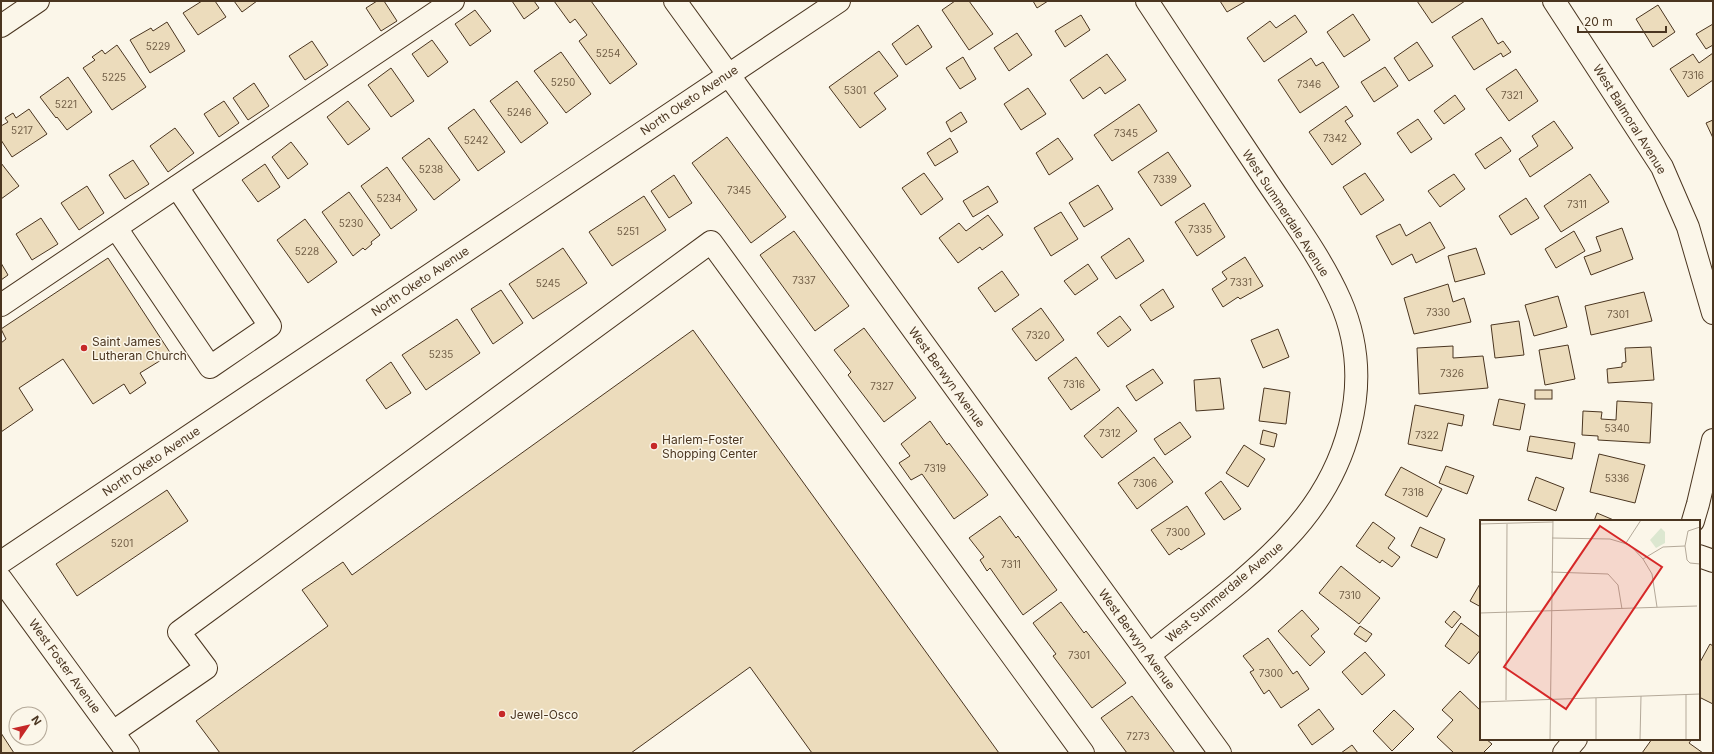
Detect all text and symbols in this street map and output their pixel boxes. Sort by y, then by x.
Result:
scale bar [1578,8,1666,34]
text: 20 m [1584,14,1613,29]
house number: 5229 [146,40,170,52]
house number: 5254 [596,47,620,59]
street label: West Balmoral Avenue [1590,61,1670,177]
street label: North Oketo Avenue [637,62,741,138]
house number: 7316 [1682,69,1704,81]
house number: 5225 [102,71,126,83]
house number: 5250 [551,76,575,88]
house number: 7346 [1297,78,1321,90]
house number: 5301 [844,84,866,96]
house number: 7321 [1501,89,1523,101]
house number: 5221 [55,98,77,110]
house number: 5246 [507,106,531,118]
house number: 5217 [11,124,33,136]
house number: 7345 [1114,127,1138,139]
house number: 7342 [1323,132,1347,144]
house number: 5242 [464,134,488,146]
street label: West Summerdale Avenue [1239,147,1333,279]
house number: 5238 [419,163,443,175]
house number: 7339 [1153,173,1177,185]
house number: 7345 [727,184,751,196]
house number: 5234 [377,192,401,204]
house number: 7311 [1567,198,1587,210]
house number: 5230 [339,217,363,229]
house number: 7335 [1188,223,1212,235]
house number: 5251 [617,225,639,237]
street label: North Oketo Avenue [368,243,472,319]
house number: 5228 [295,245,319,257]
house number: 7337 [792,274,816,286]
house number: 7331 [1230,276,1252,288]
house number: 5245 [536,277,560,289]
house number: 7330 [1426,306,1450,318]
house number: 7301 [1607,308,1629,320]
street label: West Berwyn Avenue [906,324,988,430]
house number: 7320 [1026,329,1050,341]
place label: Saint James Lutheran Church [92,334,187,363]
marker: Saint James Lutheran Church [79,343,89,353]
house number: 5235 [429,348,453,360]
house number: 7326 [1440,367,1464,379]
house number: 7316 [1063,378,1085,390]
house number: 7327 [870,380,894,392]
house number: 5340 [1604,422,1630,434]
street label: North Oketo Avenue [99,423,203,499]
house number: 7312 [1099,427,1121,439]
house number: 7322 [1415,429,1439,441]
place label: Harlem-Foster Shopping Center [662,432,758,461]
marker: Harlem-Foster Shopping Center [649,441,659,451]
house number: 7319 [924,462,946,474]
house number: 5336 [1605,472,1629,484]
house number: 7306 [1133,477,1157,489]
house number: 7318 [1402,486,1424,498]
inset map [1480,520,1700,740]
house number: 7300 [1166,526,1190,538]
house number: 5201 [111,537,133,549]
street label: West Summerdale Avenue [1162,539,1286,645]
house number: 7311 [1001,558,1021,570]
street label: West Berwyn Avenue [1096,586,1178,692]
house number: 7310 [1339,589,1361,601]
street label: West Foster Avenue [26,616,104,716]
house number: 7301 [1068,649,1090,661]
house number: 7300 [1259,667,1283,679]
north arrow [8,706,48,746]
place label: Jewel-Osco [510,707,578,722]
marker: Jewel-Osco [497,709,507,719]
text: N [28,713,44,728]
house number: 7273 [1126,730,1150,742]

